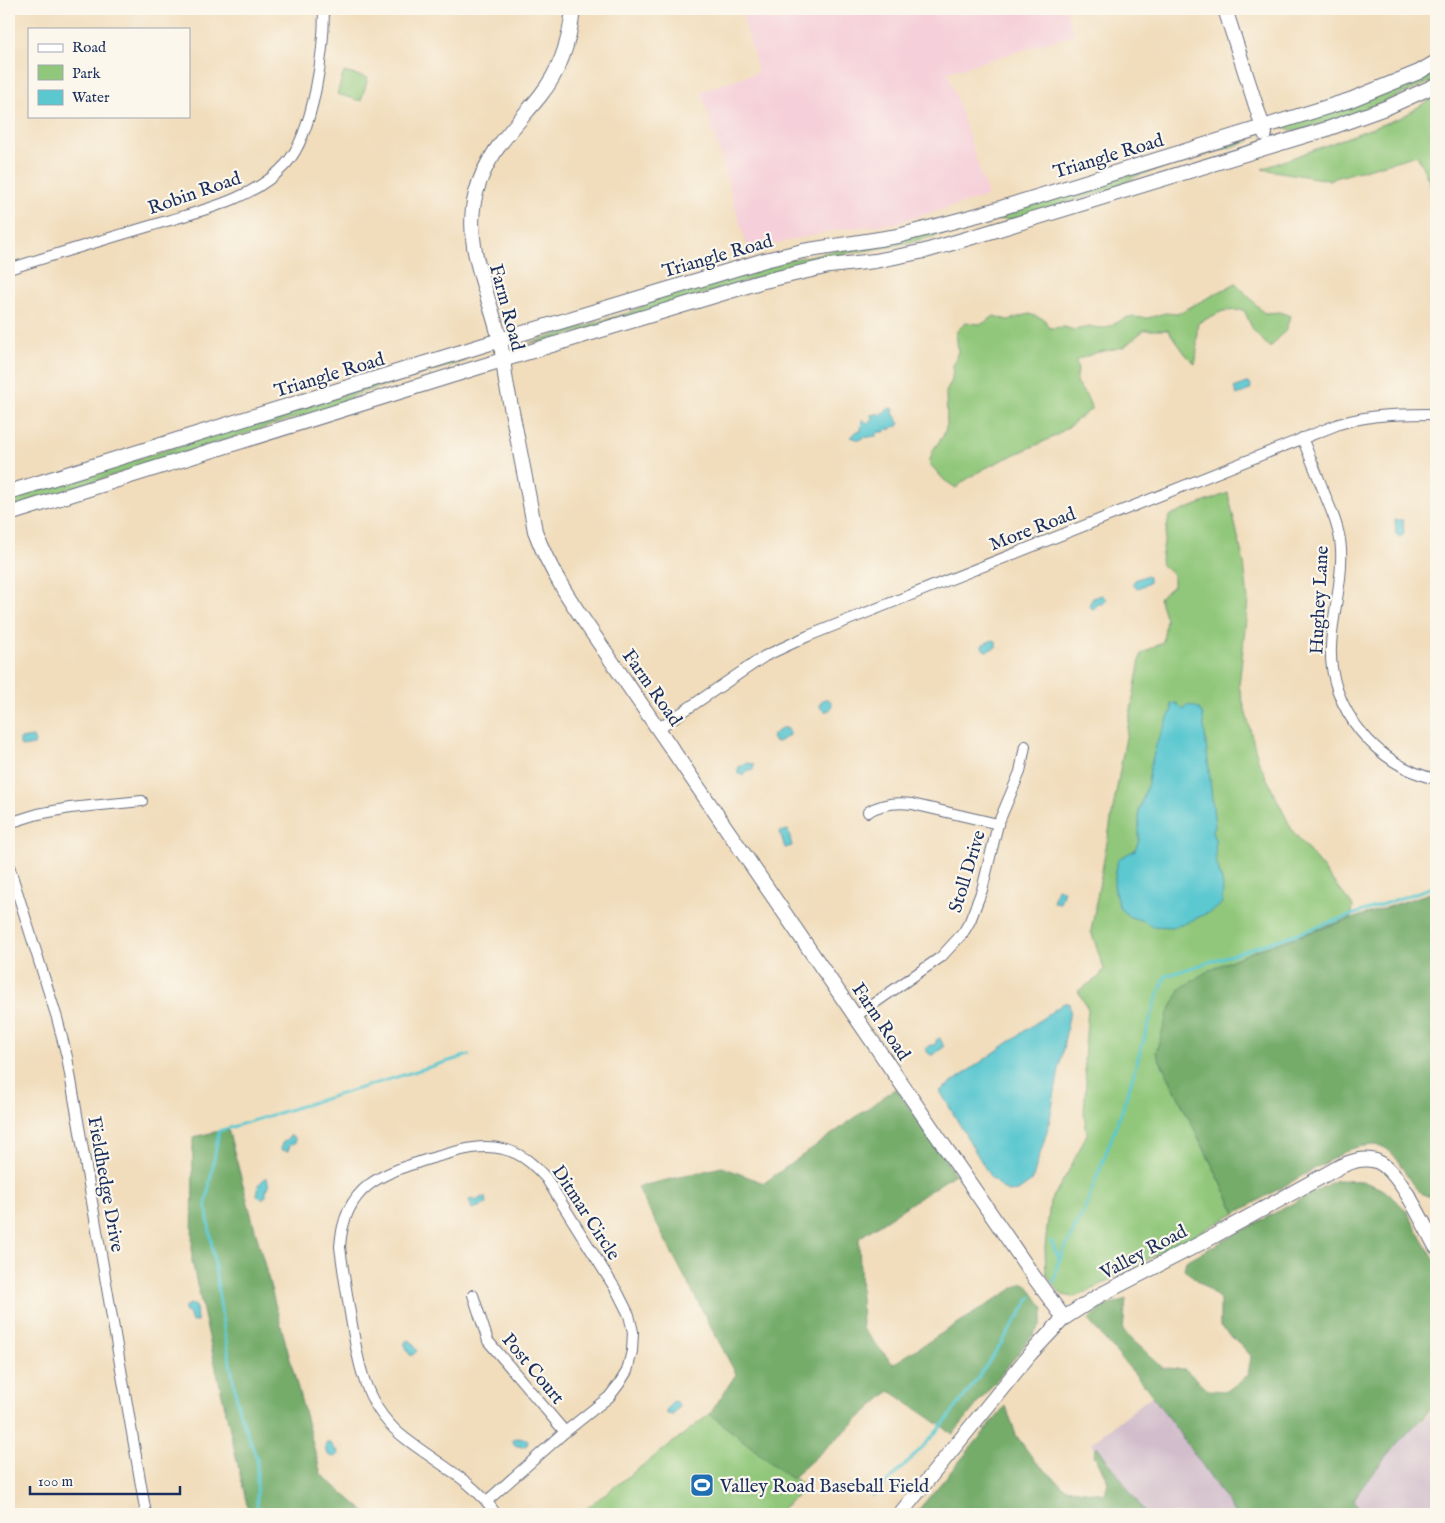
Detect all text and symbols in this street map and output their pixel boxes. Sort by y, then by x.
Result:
legend [28,28,190,118]
text: Road [72,38,107,57]
text: Park [72,64,102,83]
text: Water [72,88,110,107]
street label: Triangle Road [1051,129,1167,185]
street label: Robin Road [145,166,245,221]
street label: Triangle Road [659,229,776,284]
street label: Farm Road [483,262,529,354]
street label: Triangle Road [272,348,388,404]
street label: More Road [986,502,1080,557]
street label: Hughey Lane [1305,545,1335,655]
street label: Farm Road [616,645,687,732]
street label: Stoll Drive [944,827,992,916]
street label: Farm Road [846,979,916,1066]
street label: Fieldhedge Drive [81,1115,129,1254]
street label: Ditmar Circle [546,1161,625,1265]
street label: Valley Road [1096,1219,1192,1286]
street label: Post Court [496,1329,569,1410]
scale bar [30,1463,180,1495]
text: 100 m [38,1472,74,1491]
sports icon: Valley Road Baseball Field [689,1472,715,1498]
place label: Valley Road Baseball Field [719,1475,930,1499]

